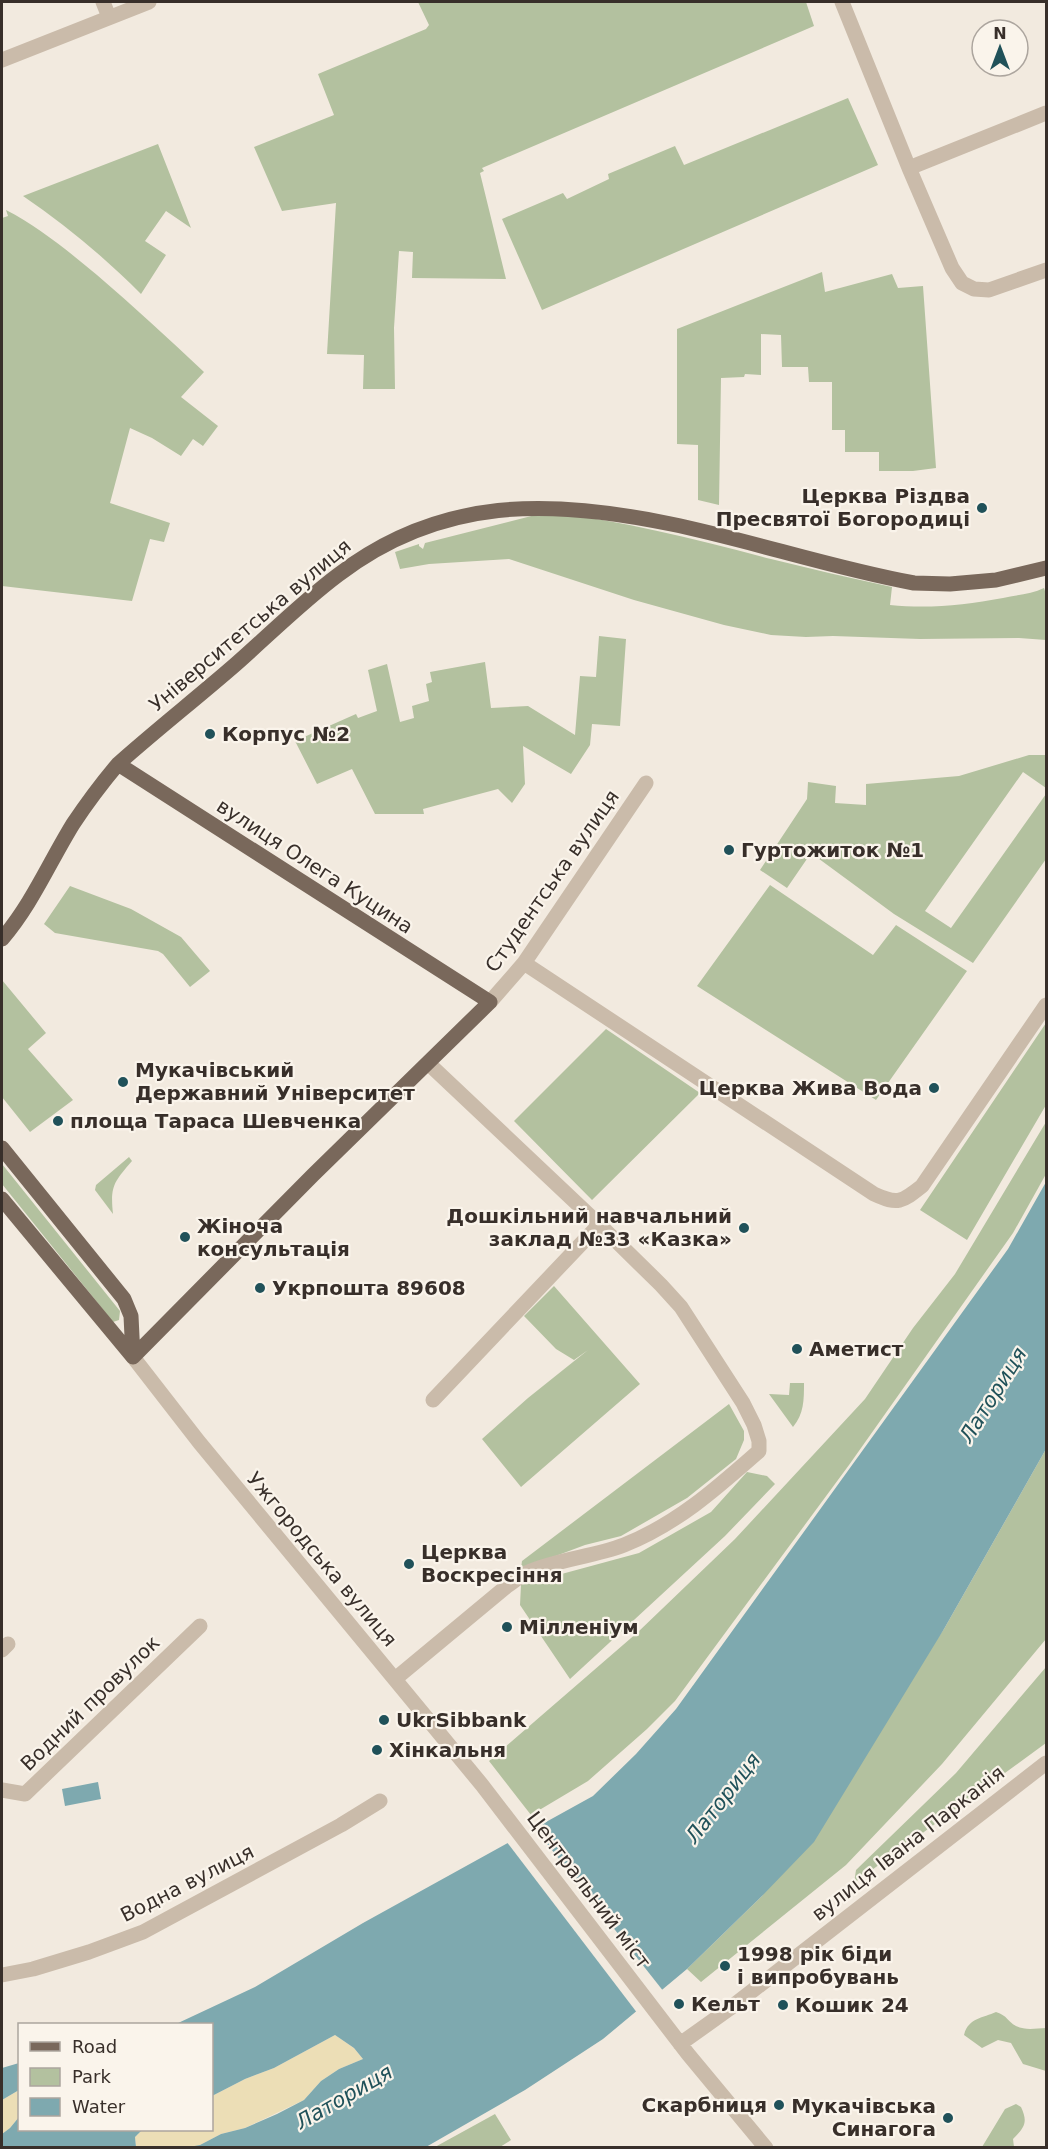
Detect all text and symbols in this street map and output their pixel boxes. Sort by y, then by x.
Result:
north arrow [970,18,1030,78]
text: N [993,24,1007,43]
place label: Церква Різдва Пресвятої Богородиці [716,484,970,531]
marker: Церква Різдва Пресвятої Богородиці [975,501,989,515]
street label: Університетська вулиця [144,534,356,716]
place label: Корпус №2 [222,722,350,746]
marker: Корпус №2 [203,727,217,741]
street label: Студентська вулиця [480,785,624,977]
street label: вулиця Олега Куцина [212,793,418,939]
place label: Гуртожиток №1 [741,838,924,862]
marker: Гуртожиток №1 [722,843,736,857]
place label: Мукачівський Державний Університет [135,1058,415,1105]
marker: Мукачівський Державний Університет [116,1075,130,1089]
place label: Церква Жива Вода [699,1076,922,1100]
marker: Церква Жива Вода [927,1081,941,1095]
place label: площа Тараса Шевченка [70,1109,361,1133]
marker: площа Тараса Шевченка [51,1114,65,1128]
place label: Дошкільний навчальний заклад №33 «Казка» [446,1204,732,1251]
place label: Жіноча консультація [197,1214,350,1261]
marker: Дошкільний навчальний заклад №33 «Казка» [737,1221,751,1235]
marker: Жіноча консультація [178,1230,192,1244]
place label: Укрпошта 89608 [272,1276,466,1300]
marker: Укрпошта 89608 [253,1281,267,1295]
place label: Аметист [809,1337,904,1361]
marker: Аметист [790,1342,804,1356]
water label: Латориця [954,1343,1032,1448]
street label: Ужгородська вулиця [242,1467,402,1651]
place label: Церква Воскресіння [421,1540,562,1587]
marker: Церква Воскресіння [402,1557,416,1571]
place label: Мілленіум [519,1615,639,1639]
marker: Мілленіум [500,1620,514,1634]
street label: Водний провулок [16,1630,164,1776]
place label: UkrSibbank [396,1708,527,1732]
marker: UkrSibbank [377,1713,391,1727]
place label: Хінкальня [389,1738,506,1762]
marker: Хінкальня [370,1743,384,1757]
water label: Латориця [680,1748,766,1849]
street label: вулиця Івана Парканія [807,1760,1009,1926]
street label: Центральний міст [522,1807,656,1974]
street label: Водна вулиця [116,1839,258,1927]
place label: 1998 рік біди і випробувань [737,1942,899,1989]
marker: 1998 рік біди і випробувань [718,1959,732,1973]
place label: Кельт [691,1992,760,2016]
place label: Кошик 24 [795,1993,909,2017]
marker: Кельт [672,1997,686,2011]
marker: Кошик 24 [776,1998,790,2012]
legend [18,2023,213,2131]
text: Road [72,2036,117,2057]
water label: Латориця [291,2060,397,2135]
text: Park [72,2066,111,2087]
place label: Скарбниця [641,2093,767,2117]
place label: Мукачівська Синагога [791,2094,936,2141]
text: Water [72,2096,126,2117]
marker: Скарбниця [772,2098,786,2112]
marker: Мукачівська Синагога [941,2111,955,2125]

